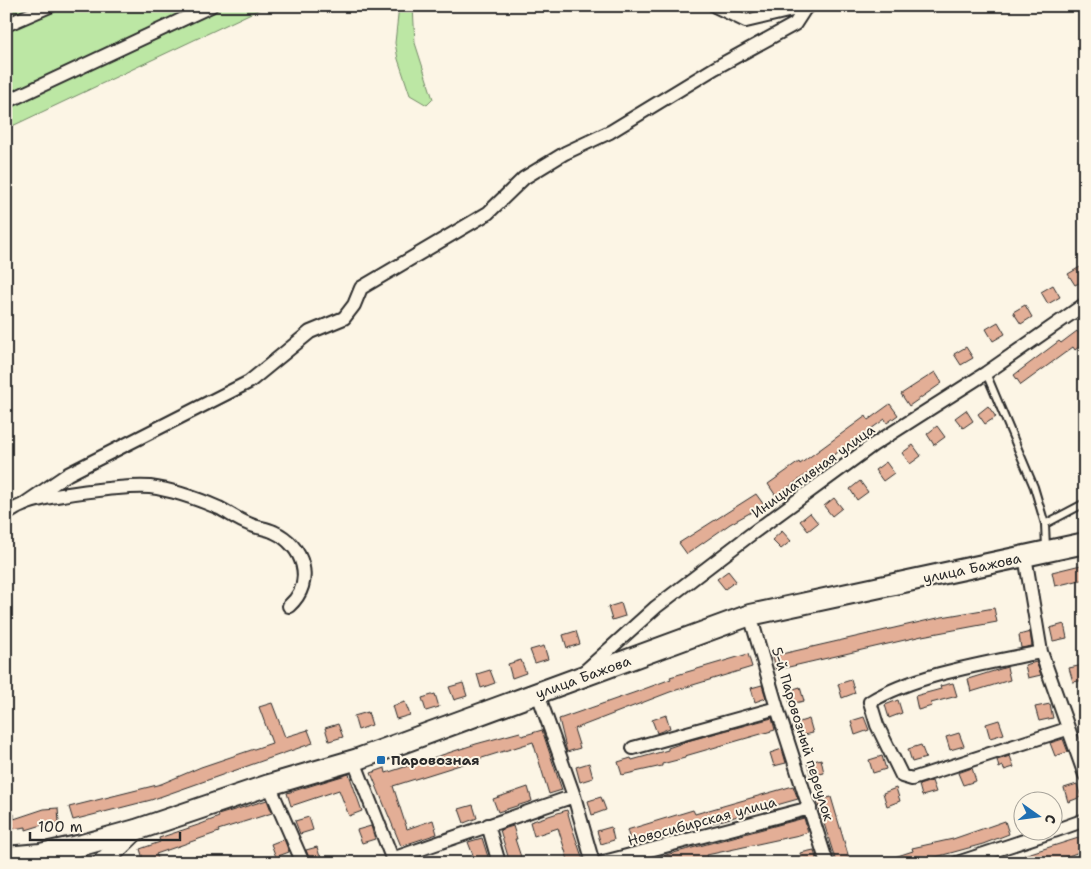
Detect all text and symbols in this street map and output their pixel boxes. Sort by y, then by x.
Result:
street label: Инициативная улица [748,420,878,522]
street label: улица Бажова [921,549,1023,587]
street label: 5-й Паровозный переулок [768,645,838,824]
street label: улица Бажова [533,651,633,703]
place label: Паровозная [391,751,479,769]
marker: Паровозная [375,754,387,766]
street label: Новосибирская улица [626,792,779,850]
north arrow [1014,792,1064,842]
scale bar [30,809,180,841]
text: С [1041,813,1060,825]
text: 100 m [38,817,83,837]

